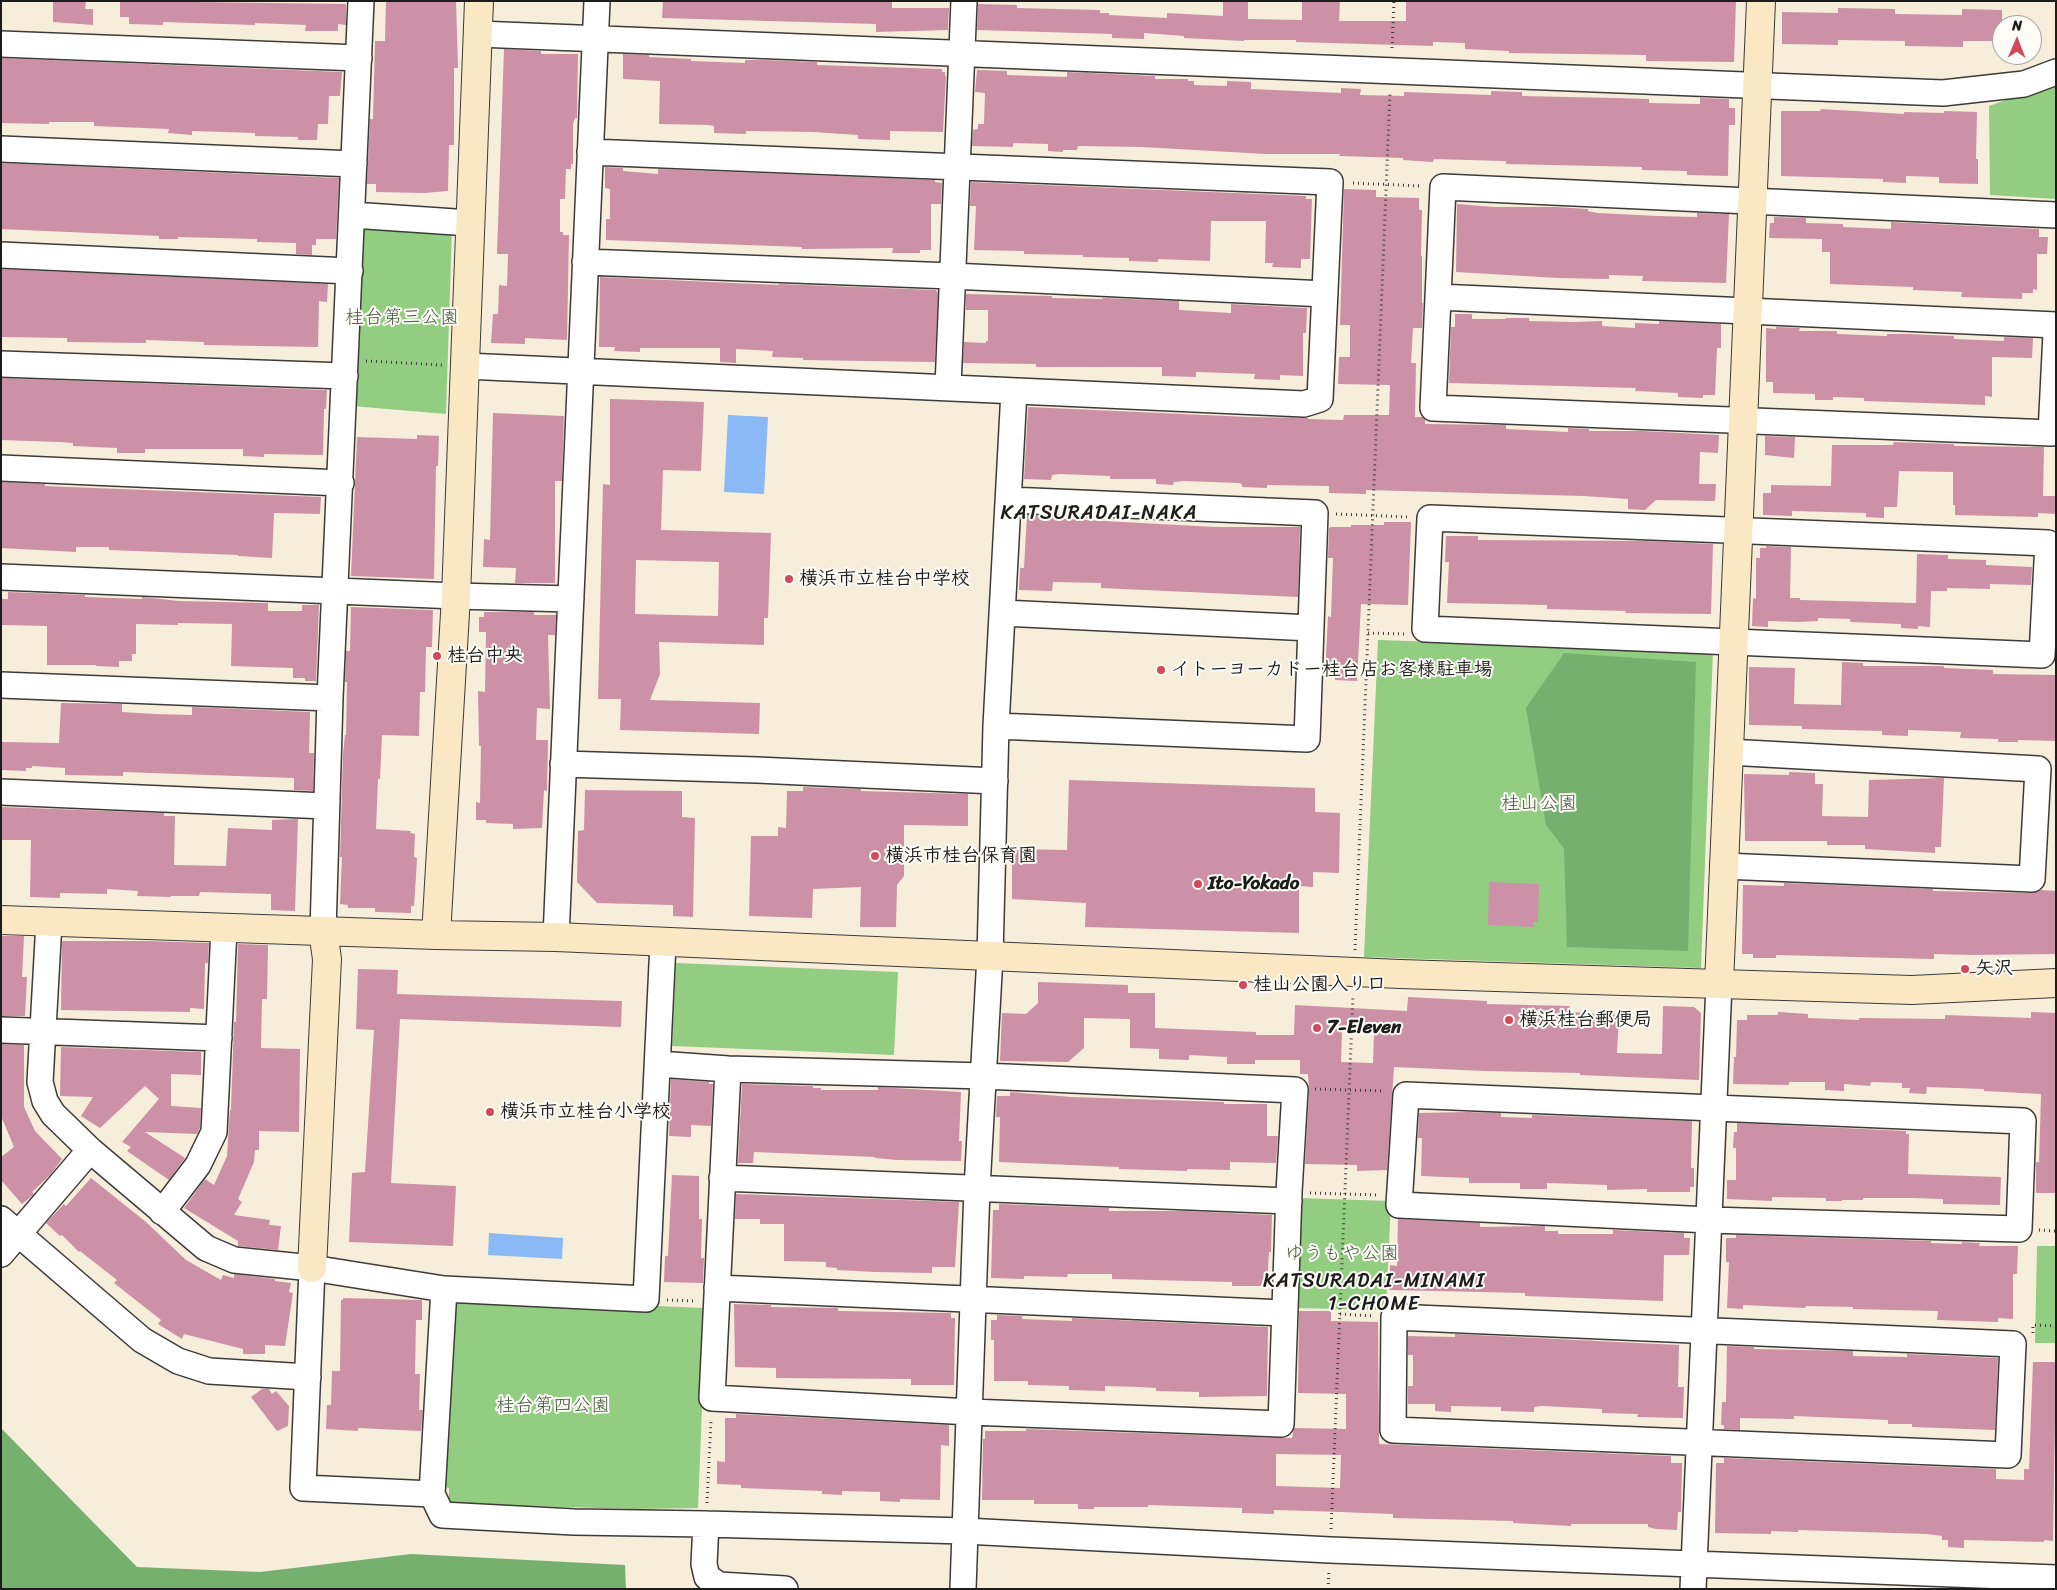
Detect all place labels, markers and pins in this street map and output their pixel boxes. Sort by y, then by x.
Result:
place label: 横浜市立桂台中学校 [799,568,970,590]
marker: 横浜市立桂台中学校 [783,573,795,585]
place label: 桂台中央 [447,645,523,667]
marker: 桂台中央 [431,650,443,662]
place label: イトーヨーカドー桂台店お客様駐車場 [1171,659,1493,681]
marker: イトーヨーカドー桂台店お客様駐車場 [1155,664,1167,676]
place label: 横浜市桂台保育園 [885,845,1037,867]
marker: 横浜市桂台保育園 [869,850,881,862]
place label: Ito-Yokado [1208,873,1300,895]
marker: Ito-Yokado [1192,878,1204,890]
place label: 矢沢 [1975,958,2013,980]
marker: 矢沢 [1959,963,1971,975]
place label: 桂山公園入り口 [1253,974,1386,996]
marker: 桂山公園入り口 [1237,979,1249,991]
place label: 横浜桂台郵便局 [1519,1009,1652,1031]
marker: 横浜桂台郵便局 [1503,1014,1515,1026]
place label: 7-Eleven [1327,1017,1401,1039]
marker: 7-Eleven [1311,1022,1323,1034]
place label: 横浜市立桂台小学校 [500,1101,671,1123]
marker: 横浜市立桂台小学校 [484,1106,496,1118]

